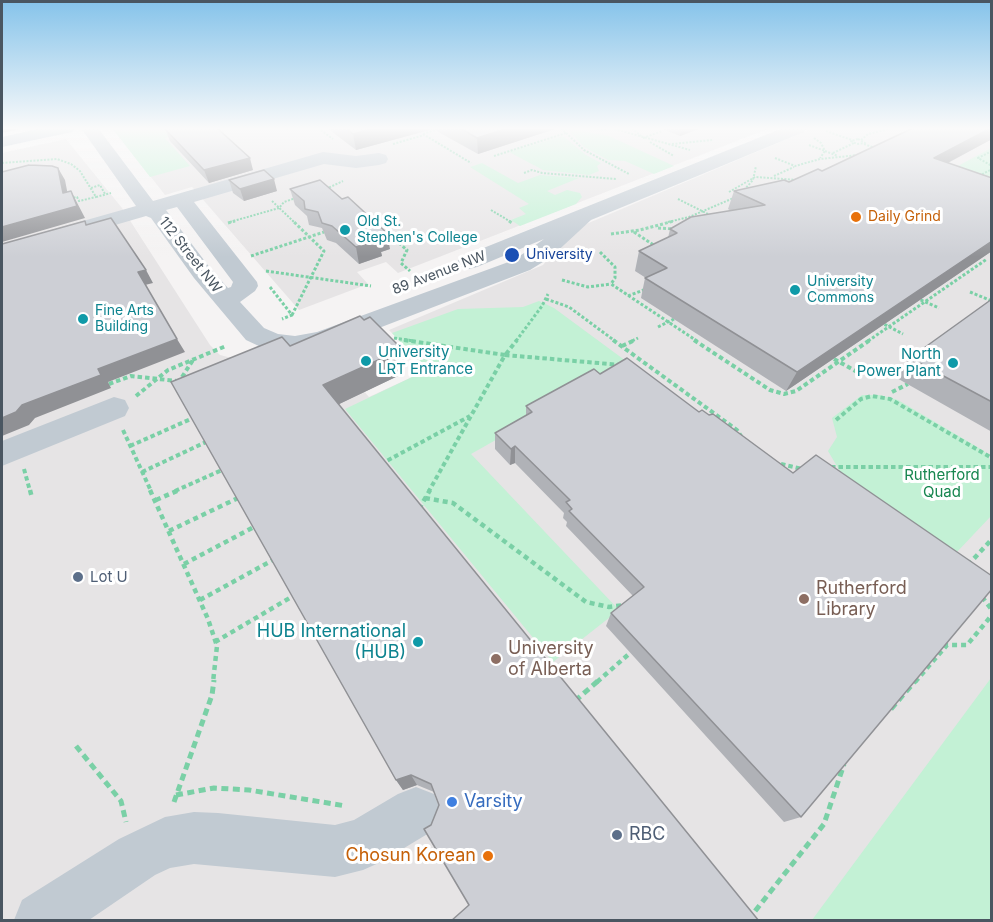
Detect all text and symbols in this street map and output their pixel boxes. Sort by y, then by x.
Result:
place label: Daily Grind [868,209,941,225]
marker: Daily Grind [849,210,863,224]
street label: 112 Street NW [155,214,225,296]
place label: Old St. Stephen's College [357,214,478,246]
marker: Old St. Stephen's College [338,223,352,237]
marker: University [503,246,521,264]
street label: 89 Avenue NW [390,247,488,299]
place label: University [526,247,593,263]
place label: University Commons [807,274,874,306]
marker: University Commons [788,283,802,297]
place label: Fine Arts Building [95,303,154,336]
marker: Fine Arts Building [76,312,90,326]
place label: University LRT Entrance [378,343,473,378]
place label: North Power Plant [857,345,941,380]
marker: University LRT Entrance [359,354,373,368]
marker: North Power Plant [946,356,960,370]
park label: Rutherford Quad [904,466,980,501]
place label: Lot U [90,568,128,586]
marker: Lot U [71,570,85,584]
place label: Rutherford Library [816,578,907,620]
marker: Rutherford Library [797,592,811,606]
place label: HUB International (HUB) [257,621,406,664]
marker: HUB International (HUB) [411,635,425,649]
place label: University of Alberta [508,638,594,680]
marker: University of Alberta [489,652,503,666]
place label: Varsity [464,791,523,813]
marker: Varsity [445,795,459,809]
place label: RBC [629,824,666,846]
marker: RBC [610,828,624,842]
place label: Chosun Korean [346,845,476,867]
marker: Chosun Korean [481,849,495,863]

